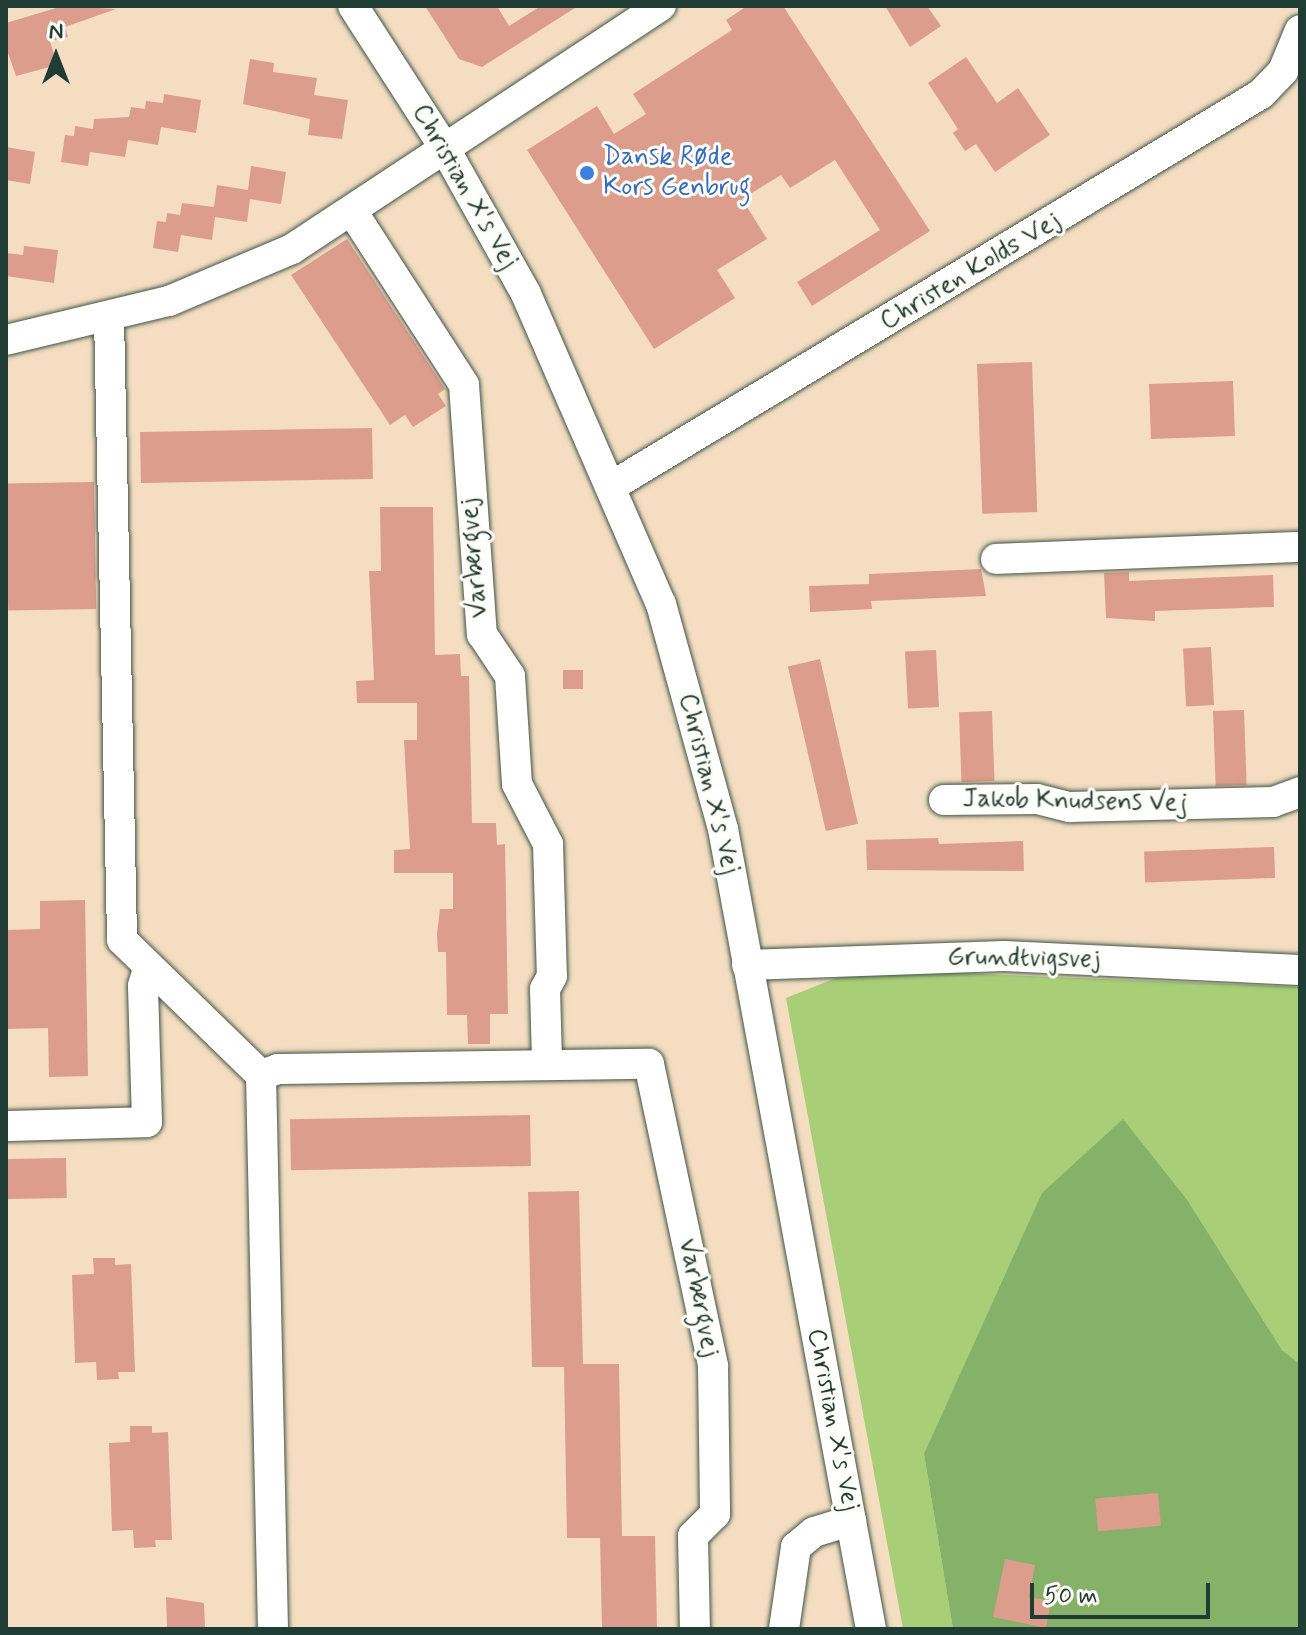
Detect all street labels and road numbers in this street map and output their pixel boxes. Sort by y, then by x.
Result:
street label: Christian X's Vej [404,99,524,275]
street label: Christen Kolds Vej [874,205,1068,339]
street label: Varbergvej [454,497,496,619]
street label: Christian X's Vej [670,690,746,878]
street label: Jakob Knudsens Vej [962,784,1188,820]
street label: Grundtvigsvej [947,942,1101,976]
street label: Varbergvej [670,1236,726,1360]
street label: Christian X's Vej [799,1326,865,1514]

